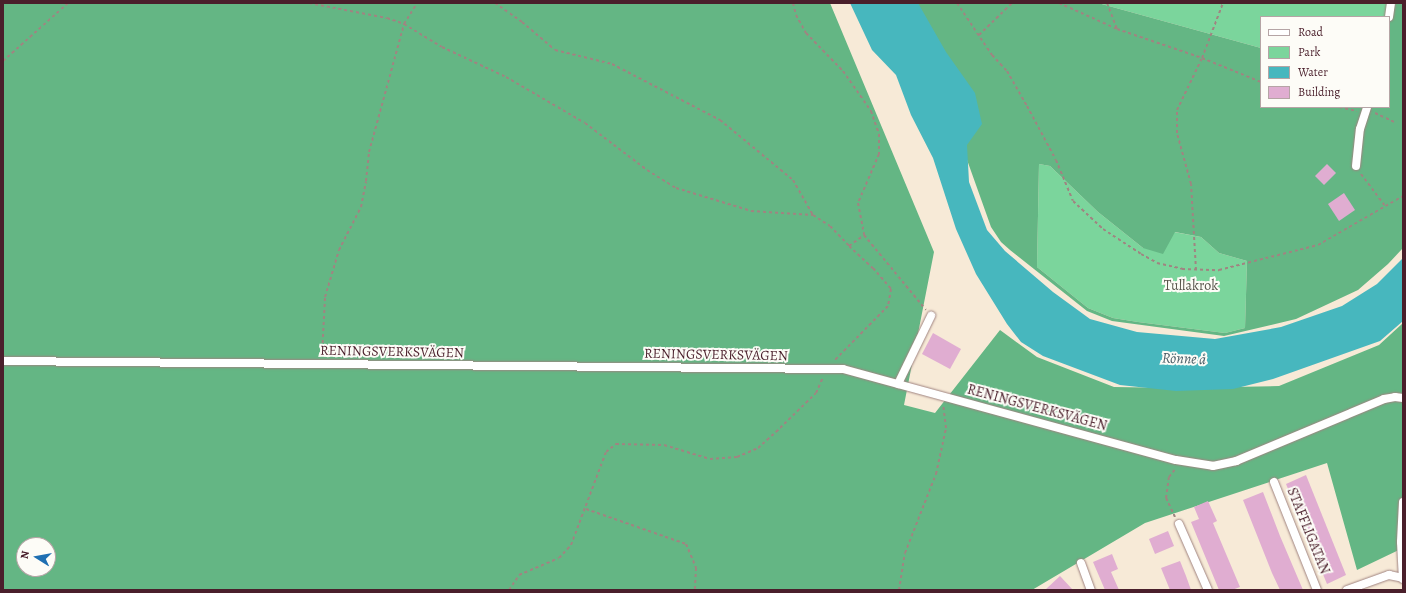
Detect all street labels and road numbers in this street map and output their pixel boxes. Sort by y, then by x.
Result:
street label: RENINGSVERKSVÄGEN [320,342,464,362]
street label: RENINGSVERKSVÄGEN [644,345,788,365]
street label: RENINGSVERKSVÄGEN [965,381,1109,435]
street label: STAFFLIGATAN [1283,485,1333,577]

